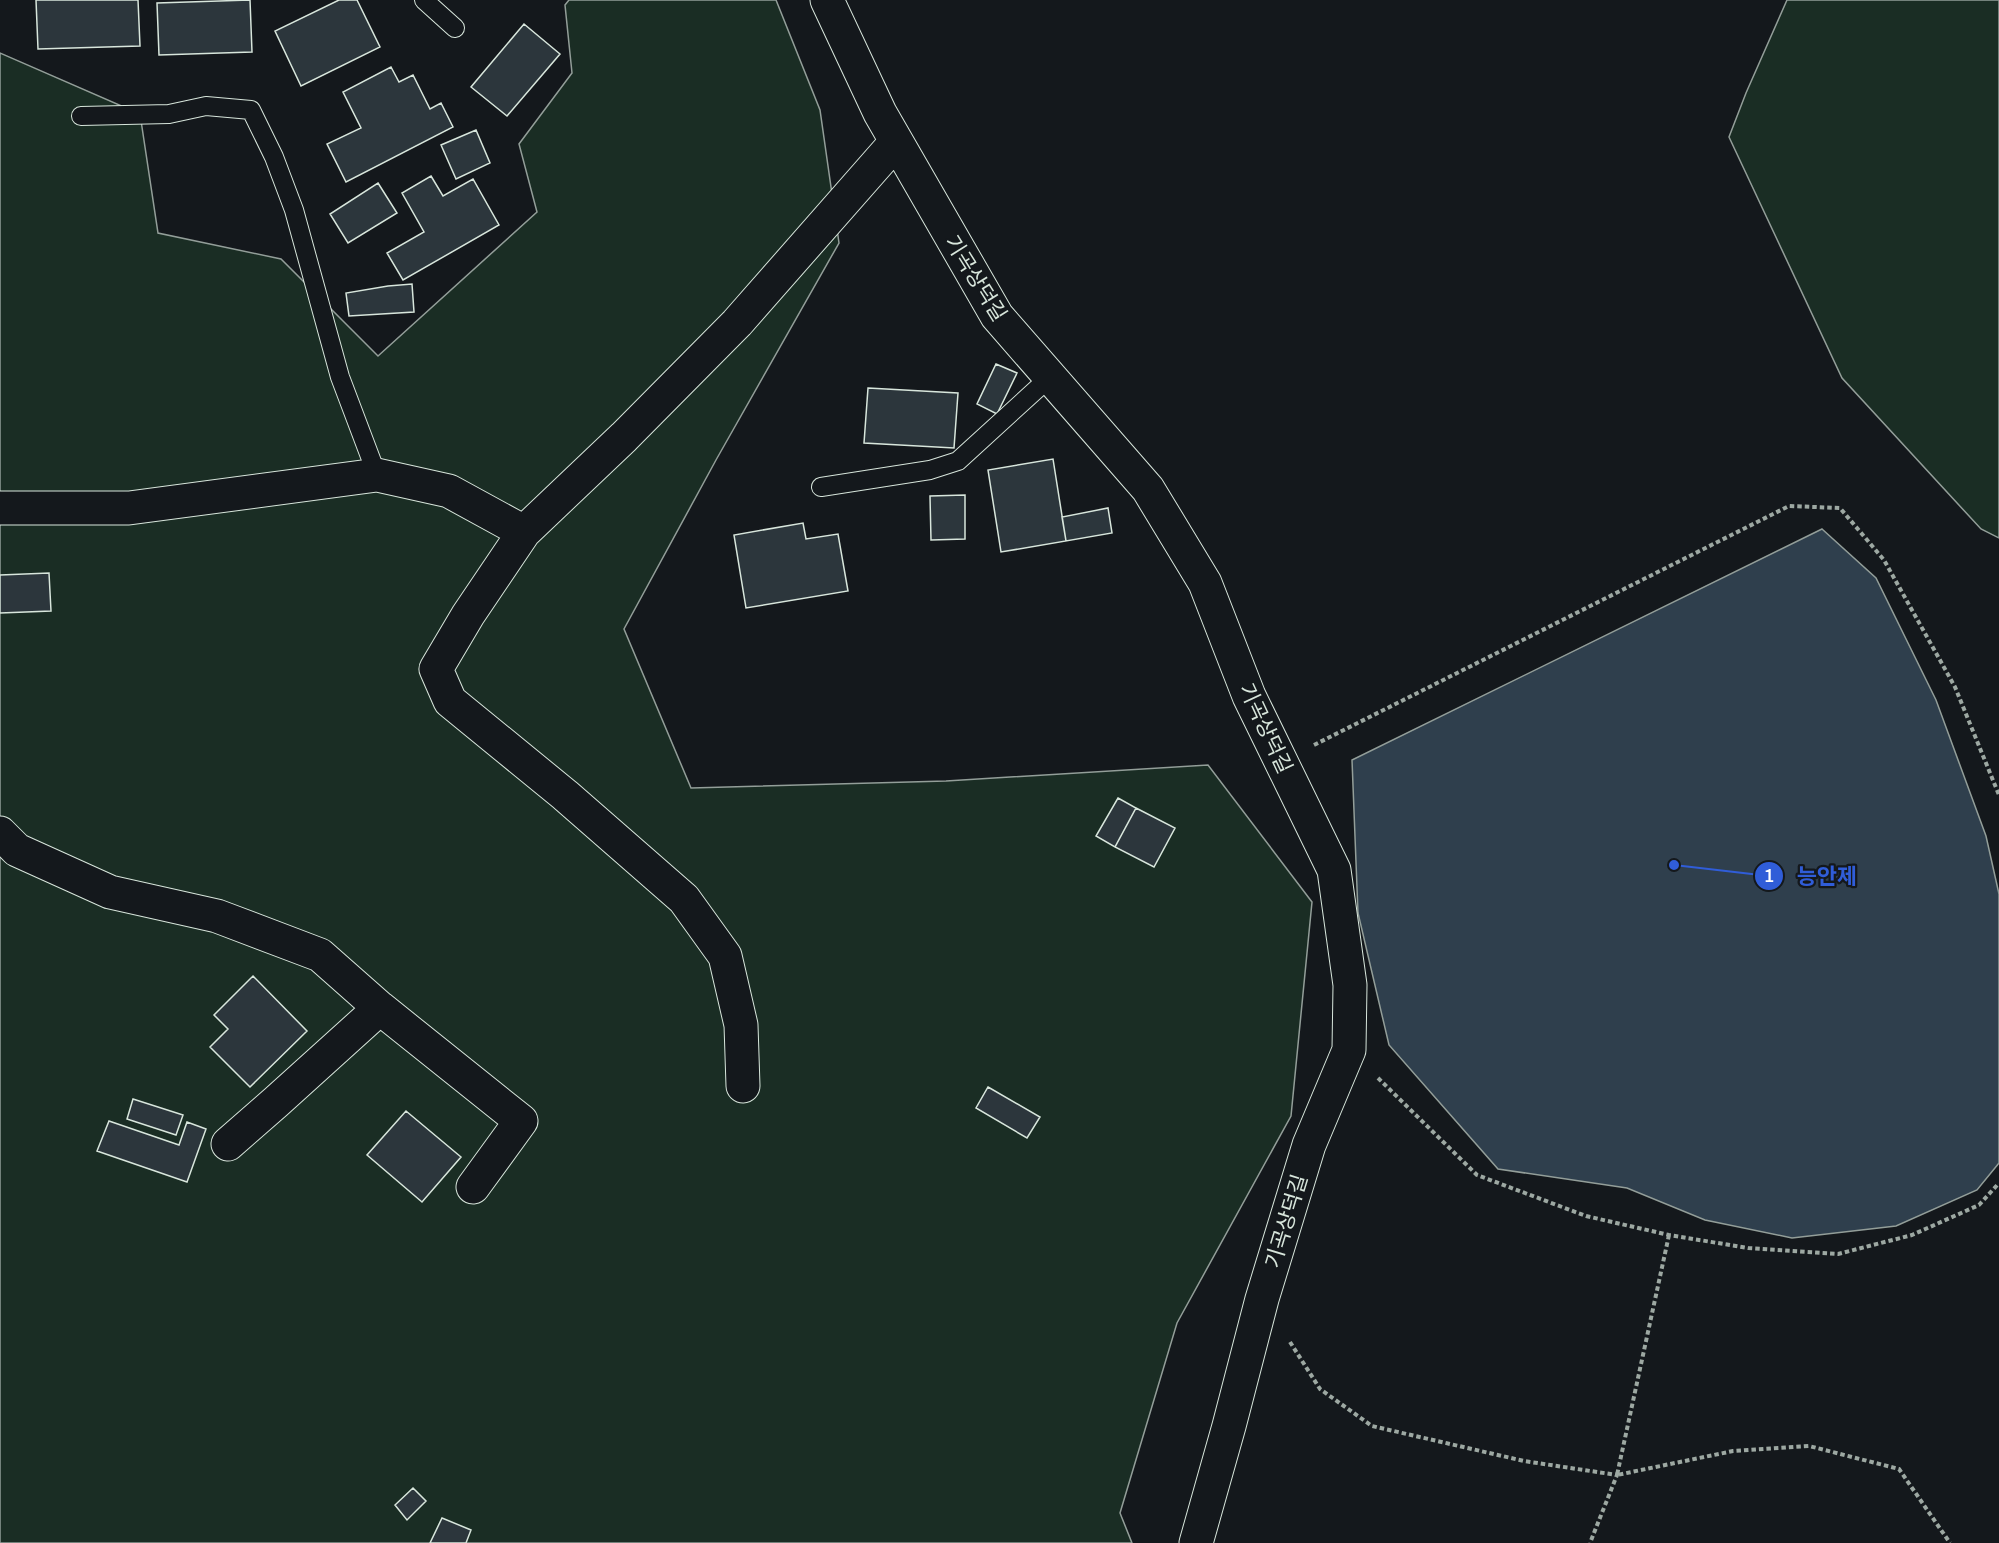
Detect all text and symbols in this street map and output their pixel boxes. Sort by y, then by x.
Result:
street label: 기곡상덕길 [938,229,1014,327]
street label: 기곡상덕길 [1232,678,1300,778]
callout: 능안제 [1754,856,1869,896]
text: 능안제 [1797,861,1857,891]
text: 1 [1765,863,1774,888]
street label: 기곡상덕길 [1258,1171,1314,1271]

